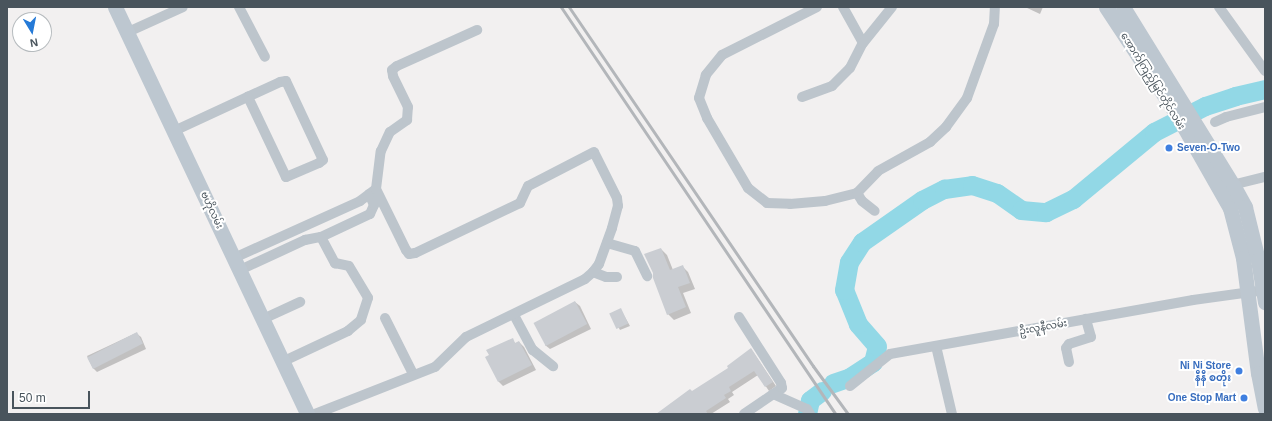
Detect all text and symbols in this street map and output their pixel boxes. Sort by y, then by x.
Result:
north arrow [12,12,52,52]
street label: အောက်ကြည့်မြင်တိုင်လမ်း [1118,30,1188,132]
text: N [29,36,39,49]
place label: Seven-O-Two [1177,142,1240,154]
marker: Seven-O-Two [1164,143,1174,153]
street label: ဗဟိုလမ်း [198,190,226,230]
street label: ဦးလူနီလမ်း [1018,317,1068,337]
place label: Ni Ni Store နီနီ စတိုး [1180,359,1231,382]
marker: Ni Ni Store နီနီ စတိုး [1234,366,1244,376]
scale bar [14,383,92,409]
text: 50 m [19,391,46,405]
place label: One Stop Mart [1168,392,1236,404]
marker: One Stop Mart [1239,393,1249,403]

